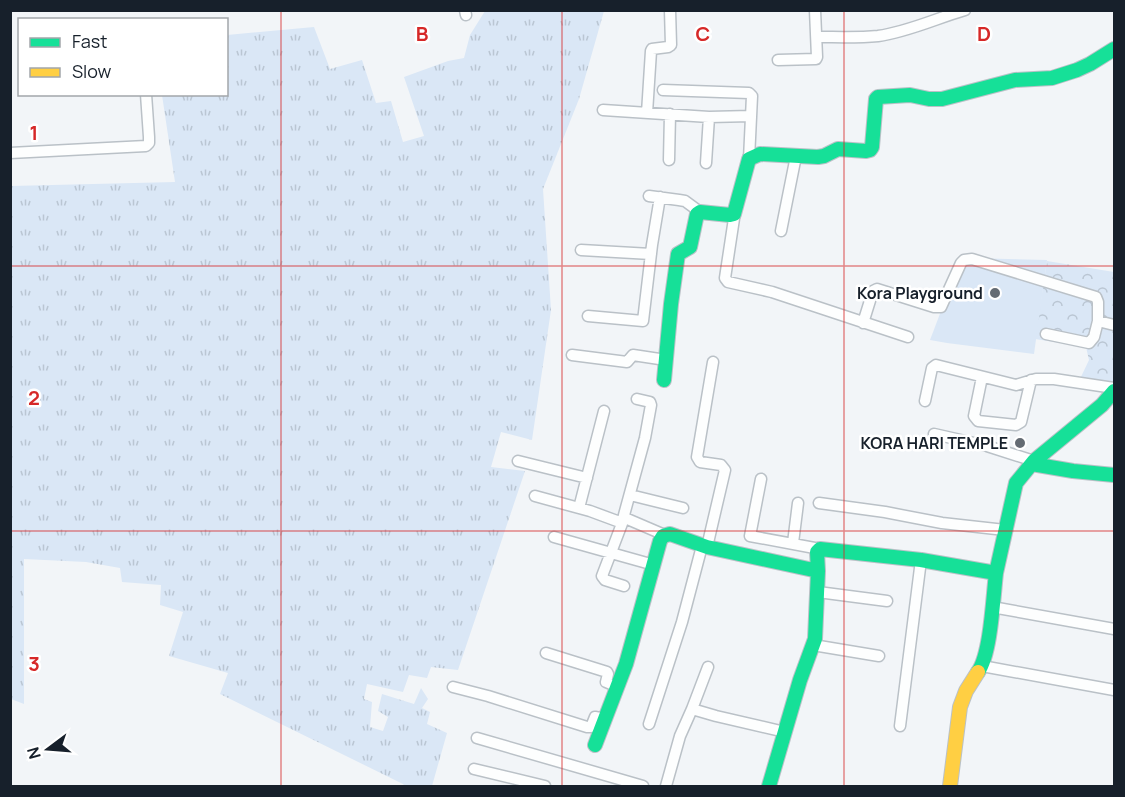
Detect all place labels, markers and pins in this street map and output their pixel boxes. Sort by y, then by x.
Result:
place label: Kora Playground [857,282,983,304]
marker: Kora Playground [988,286,1002,300]
place label: KORA HARI TEMPLE [860,432,1008,454]
marker: KORA HARI TEMPLE [1013,436,1027,450]

